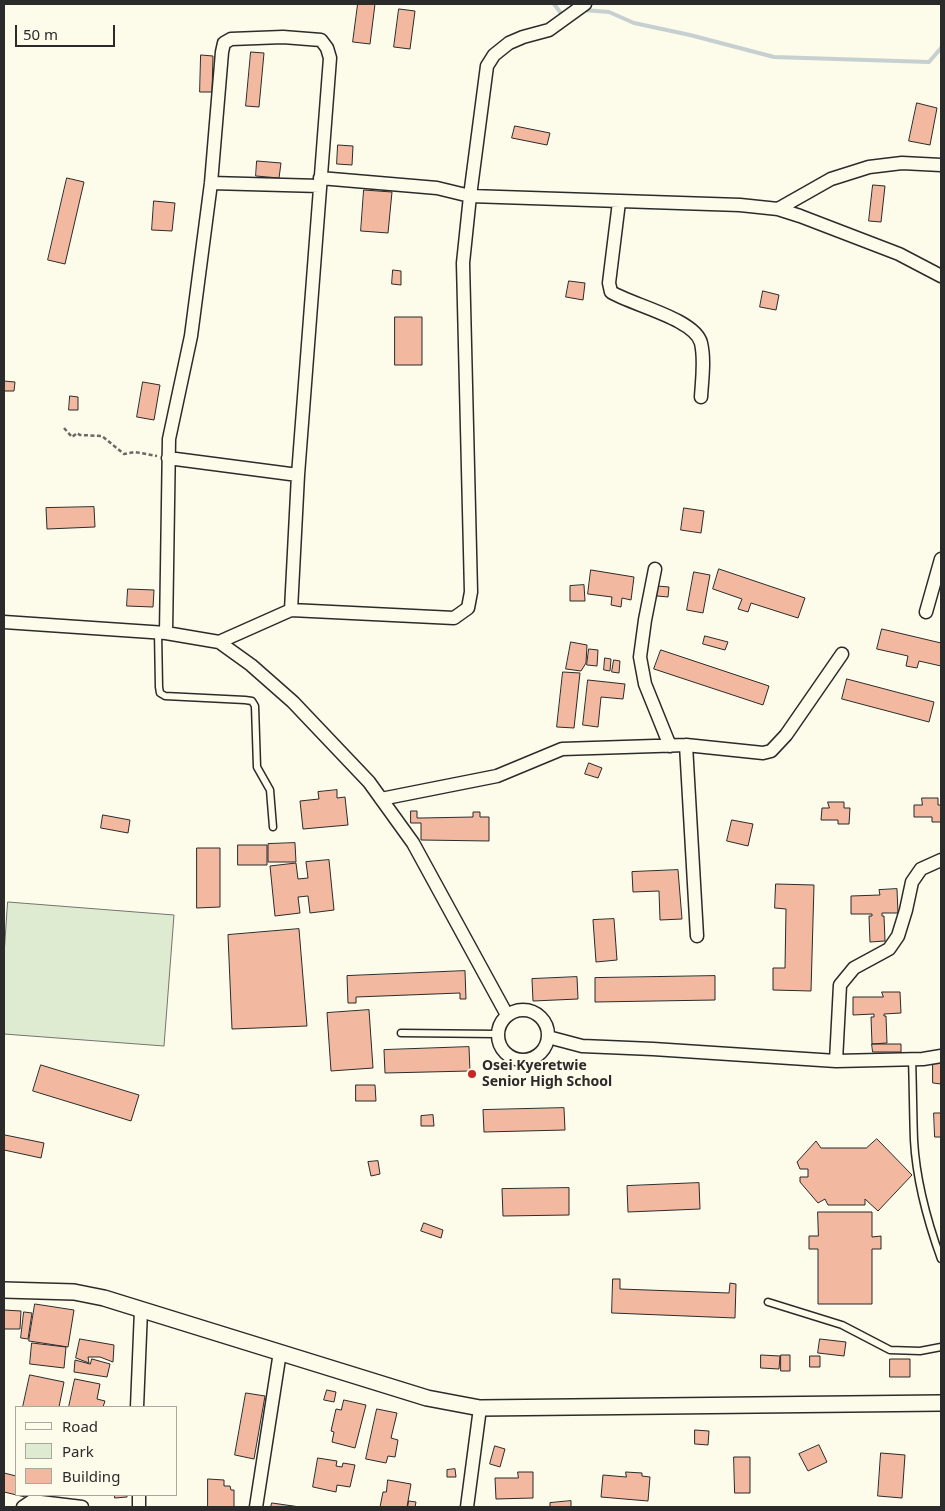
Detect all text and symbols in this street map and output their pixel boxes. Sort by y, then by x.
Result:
scale bar [18,15,118,47]
text: 50 m [23,24,58,44]
place label: Osei Kyeretwie Senior High School [482,1058,612,1090]
marker: Osei Kyeretwie Senior High School [466,1068,478,1080]
legend [15,1406,178,1496]
text: Road [62,1416,98,1436]
text: Park [62,1441,94,1461]
text: Building [62,1466,120,1486]

